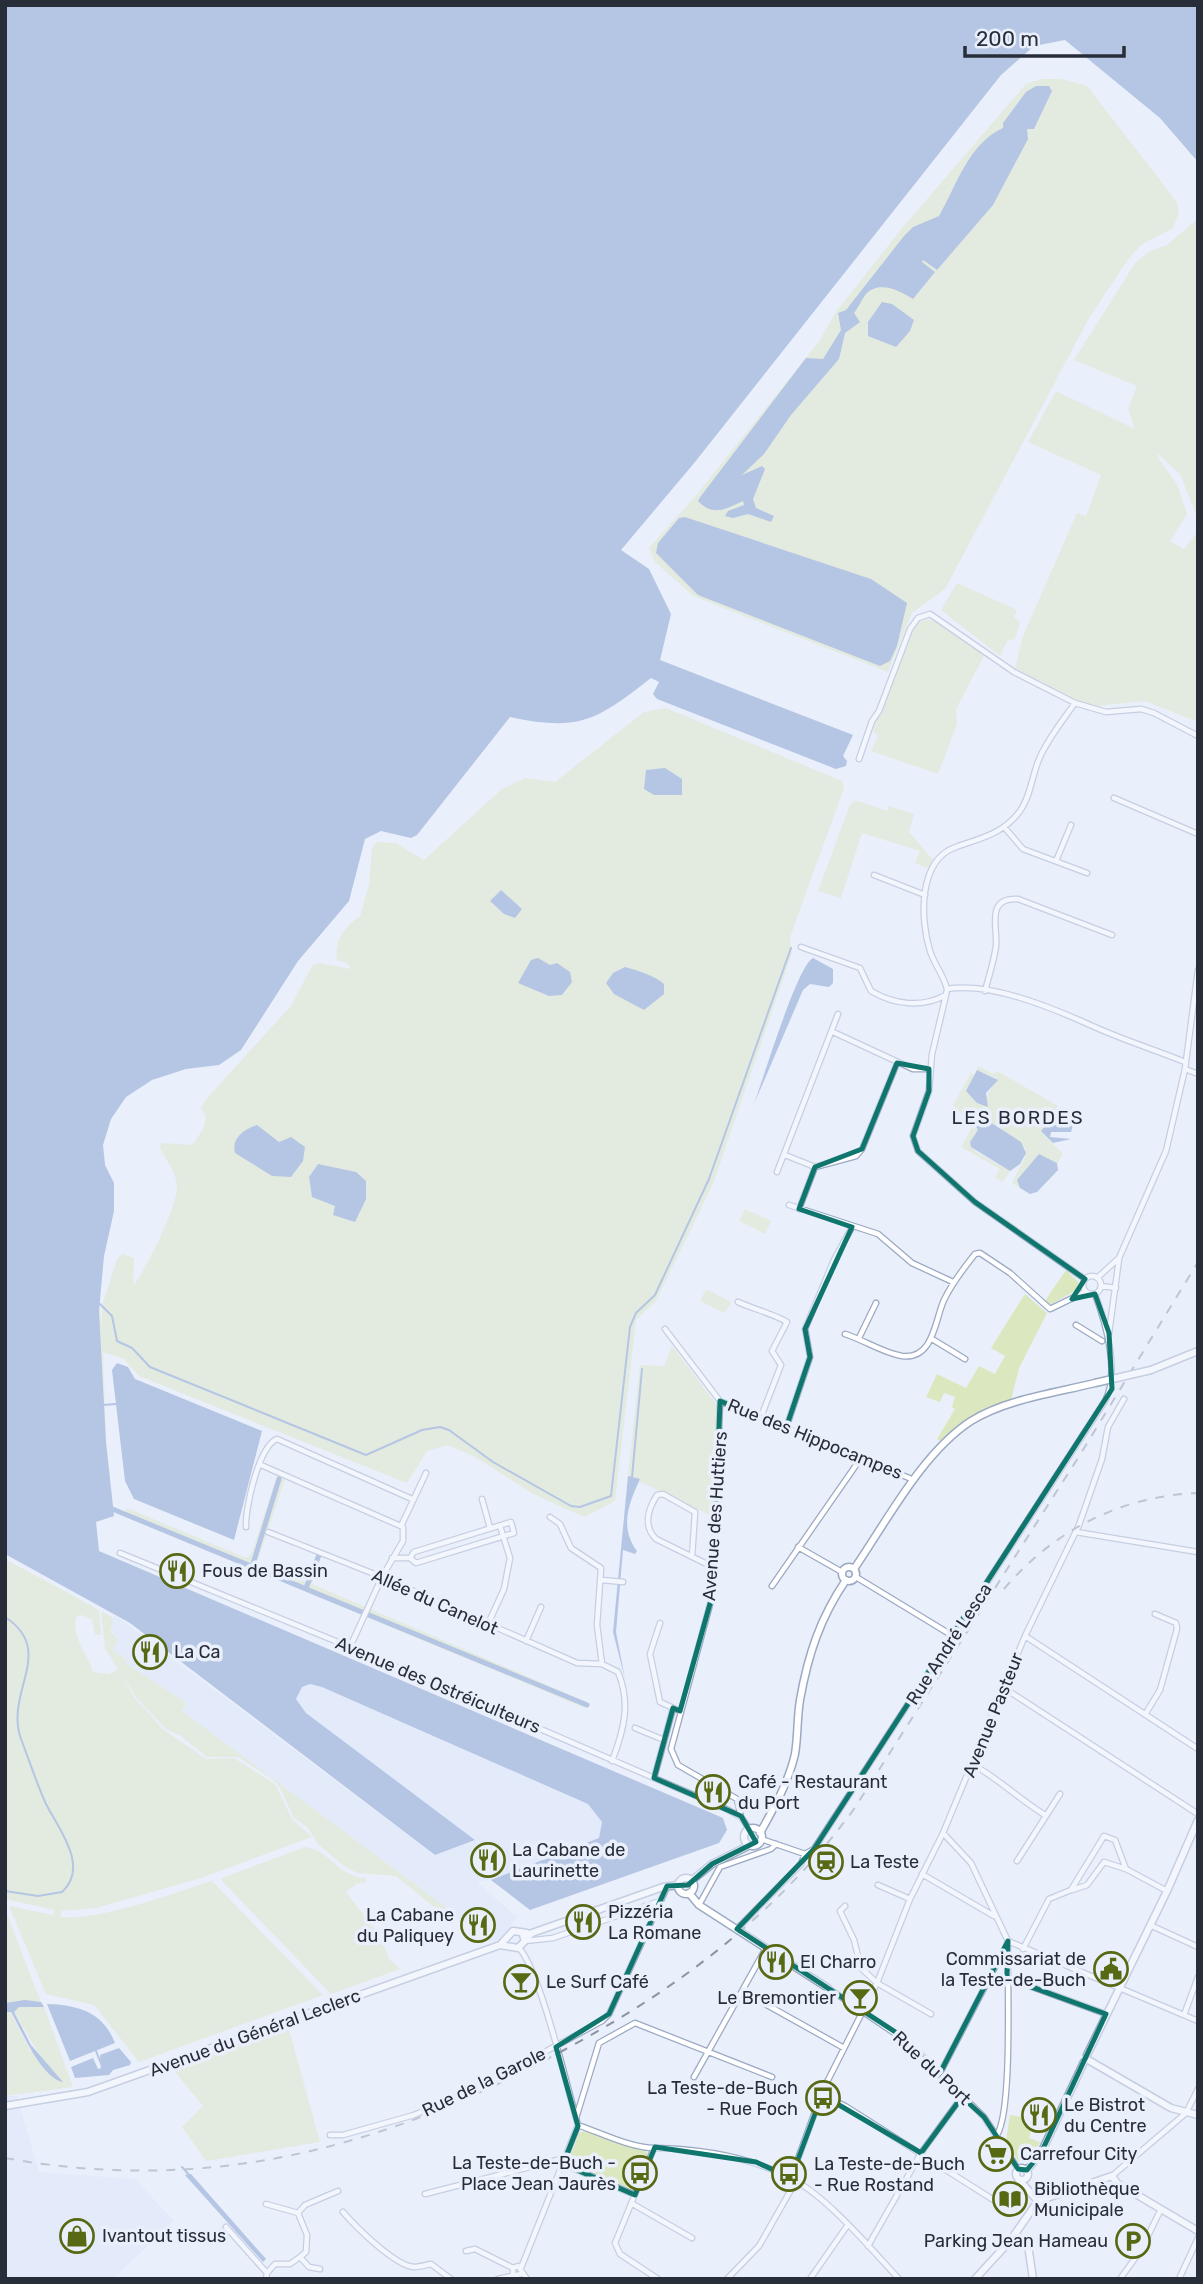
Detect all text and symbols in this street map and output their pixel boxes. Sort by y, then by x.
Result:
scale bar [965,14,1124,58]
text: 200 m [976,26,1039,51]
district label: LES BORDES [951,1106,1085,1129]
street label: Rue des Hippocampes [724,1394,906,1484]
street label: Avenue des Huttiers [698,1430,732,1602]
restaurant icon: Fous de Bassin [158,1552,196,1590]
place label: Fous de Bassin [202,1560,328,1582]
street label: Allée du Canelot [368,1564,502,1640]
street label: Rue André Lesca [901,1579,997,1709]
street label: Avenue des Ostréiculteurs [332,1632,544,1738]
restaurant icon: La Ca [131,1633,169,1671]
place label: La Ca [174,1641,220,1663]
street label: Avenue Pasteur [958,1649,1028,1781]
place label: Café - Restaurant du Port [738,1771,887,1814]
restaurant icon: Café - Restaurant du Port [694,1773,732,1811]
place label: La Cabane de Laurinette [512,1839,625,1882]
restaurant icon: La Cabane de Laurinette [469,1841,507,1879]
station icon: La Teste [807,1843,845,1881]
place label: La Teste [850,1851,919,1873]
place label: Pizzéria La Romane [608,1901,701,1944]
restaurant icon: Pizzéria La Romane [564,1903,602,1941]
place label: La Cabane du Paliquey [357,1904,454,1947]
restaurant icon: La Cabane du Paliquey [459,1906,497,1944]
restaurant icon: El Charro [757,1943,795,1981]
place label: Commissariat de la Teste-de-Buch [941,1948,1086,1991]
public building icon: Commissariat de la Teste-de-Buch [1092,1950,1130,1988]
place label: El Charro [800,1951,876,1973]
bar icon: Le Surf Café [502,1963,540,2001]
place label: Le Surf Café [546,1971,649,1993]
bar icon: Le Bremontier [841,1979,879,2017]
street label: Avenue du Général Leclerc [146,1984,364,2082]
place label: Le Bremontier [717,1987,836,2009]
street label: Rue du Port [888,2026,976,2110]
street label: Rue de la Garole [419,2043,549,2121]
place label: La Teste-de-Buch - Rue Foch [647,2077,798,2120]
bus stop icon: La Teste-de-Buch - Rue Foch [804,2079,842,2117]
place label: Le Bistrot du Centre [1064,2094,1147,2137]
restaurant icon: Le Bistrot du Centre [1020,2096,1058,2134]
supermarket icon: Carrefour City [977,2135,1015,2173]
place label: Carrefour City [1020,2143,1138,2165]
place label: La Teste-de-Buch - Place Jean Jaurès [452,2152,616,2195]
place label: La Teste-de-Buch - Rue Rostand [814,2153,965,2196]
bus stop icon: La Teste-de-Buch - Place Jean Jaurès [621,2154,659,2192]
bus stop icon: La Teste-de-Buch - Rue Rostand [770,2155,808,2193]
place label: Bibliothèque Municipale [1034,2178,1140,2221]
library icon: Bibliothèque Municipale [991,2180,1029,2218]
shop icon: Ivantout tissus [58,2217,96,2255]
parking icon: Parking Jean Hameau [1114,2222,1152,2260]
place label: Ivantout tissus [102,2225,226,2247]
place label: Parking Jean Hameau [924,2230,1108,2252]

